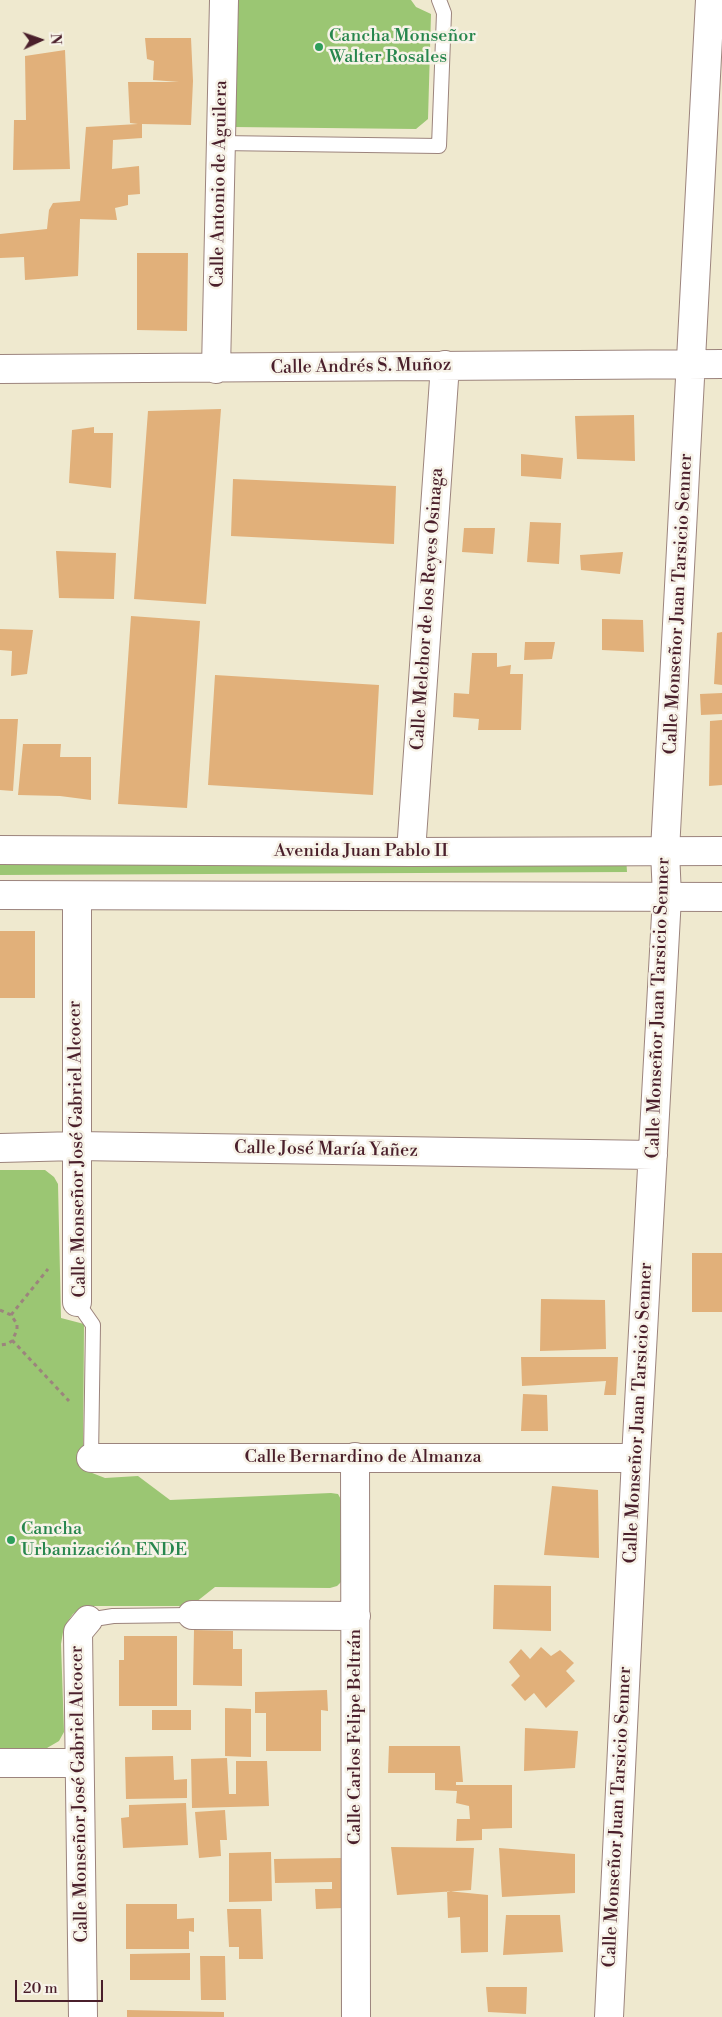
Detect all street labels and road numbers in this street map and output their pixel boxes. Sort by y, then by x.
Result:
street label: Calle Antonio de Aguilera [207,80,233,288]
street label: Calle Andrés S. Muñoz [270,355,452,379]
street label: Calle Monseñor Juan Tarsicio Senner [660,453,698,755]
street label: Calle Melchor de los Reyes Osinaga [407,467,449,751]
street label: Avenida Juan Pablo II [274,841,448,863]
street label: Calle Monseñor Juan Tarsicio Senner [643,857,675,1159]
street label: Calle Monseñor José Gabriel Alcocer [65,1000,91,1298]
street label: Calle José María Yañez [234,1138,418,1162]
street label: Calle Monseñor Juan Tarsicio Senner [620,1262,658,1564]
street label: Calle Bernardino de Almanza [245,1447,481,1469]
street label: Calle Carlos Felipe Beltrán [345,1629,367,1845]
street label: Calle Monseñor José Gabriel Alcocer [67,1645,93,1943]
street label: Calle Monseñor Juan Tarsicio Senner [599,1666,637,1968]

